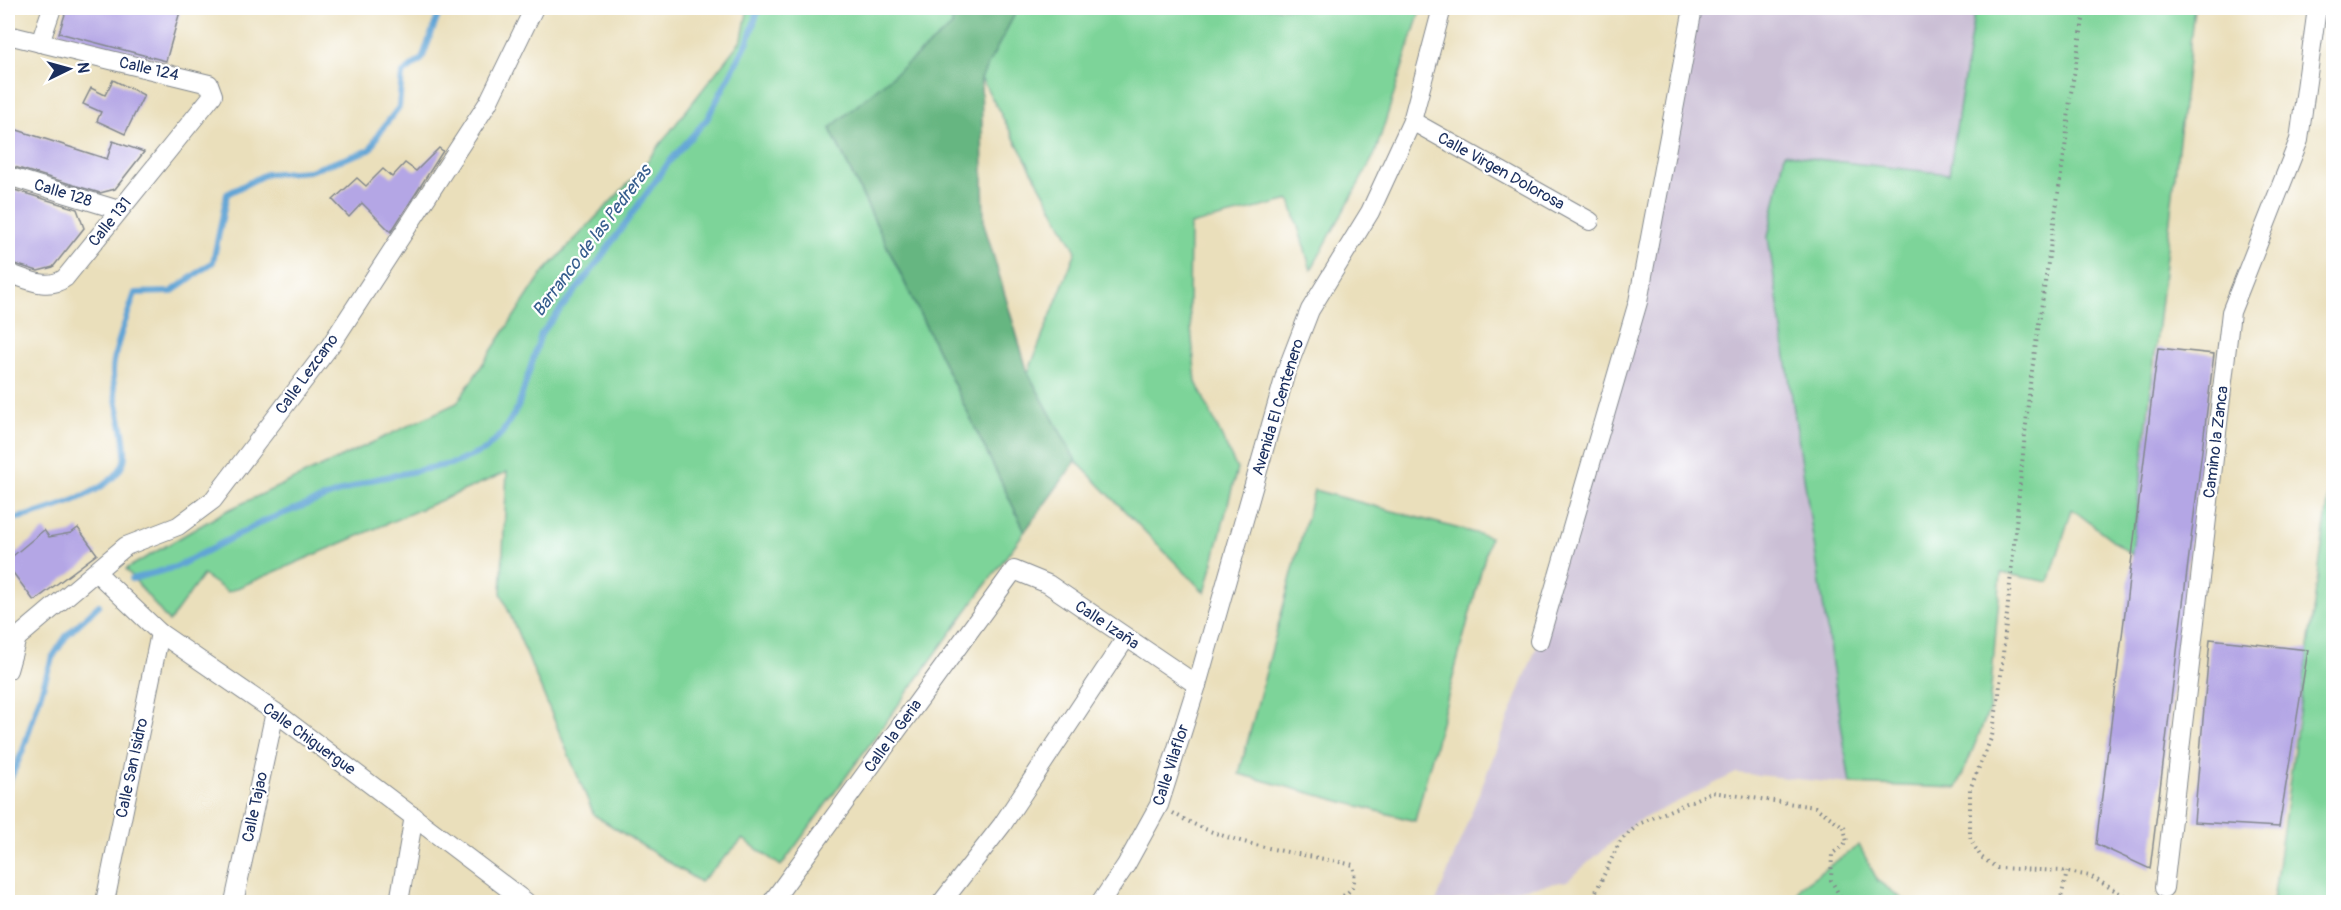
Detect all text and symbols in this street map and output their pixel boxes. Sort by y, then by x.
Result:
north arrow [39,39,99,99]
street label: Calle 124 [117,52,181,86]
text: N [73,62,93,74]
street label: Calle Virgen Dolorosa [1434,128,1568,214]
water label: Barranco de las Pedreras [527,159,658,321]
street label: Calle 128 [32,175,94,211]
street label: Calle 131 [84,193,136,251]
street label: Calle Lezcano [271,330,343,418]
street label: Avenida El Centenero [1248,336,1308,478]
street label: Camino la Zanca [2199,385,2233,499]
street label: Calle Izaña [1071,596,1143,654]
street label: Calle la Geria [860,696,926,776]
street label: Calle Chiguergue [258,698,360,780]
street label: Calle San Isidro [112,716,152,820]
street label: Calle Vilaflor [1148,721,1194,808]
street label: Calle Tajao [238,770,272,844]

